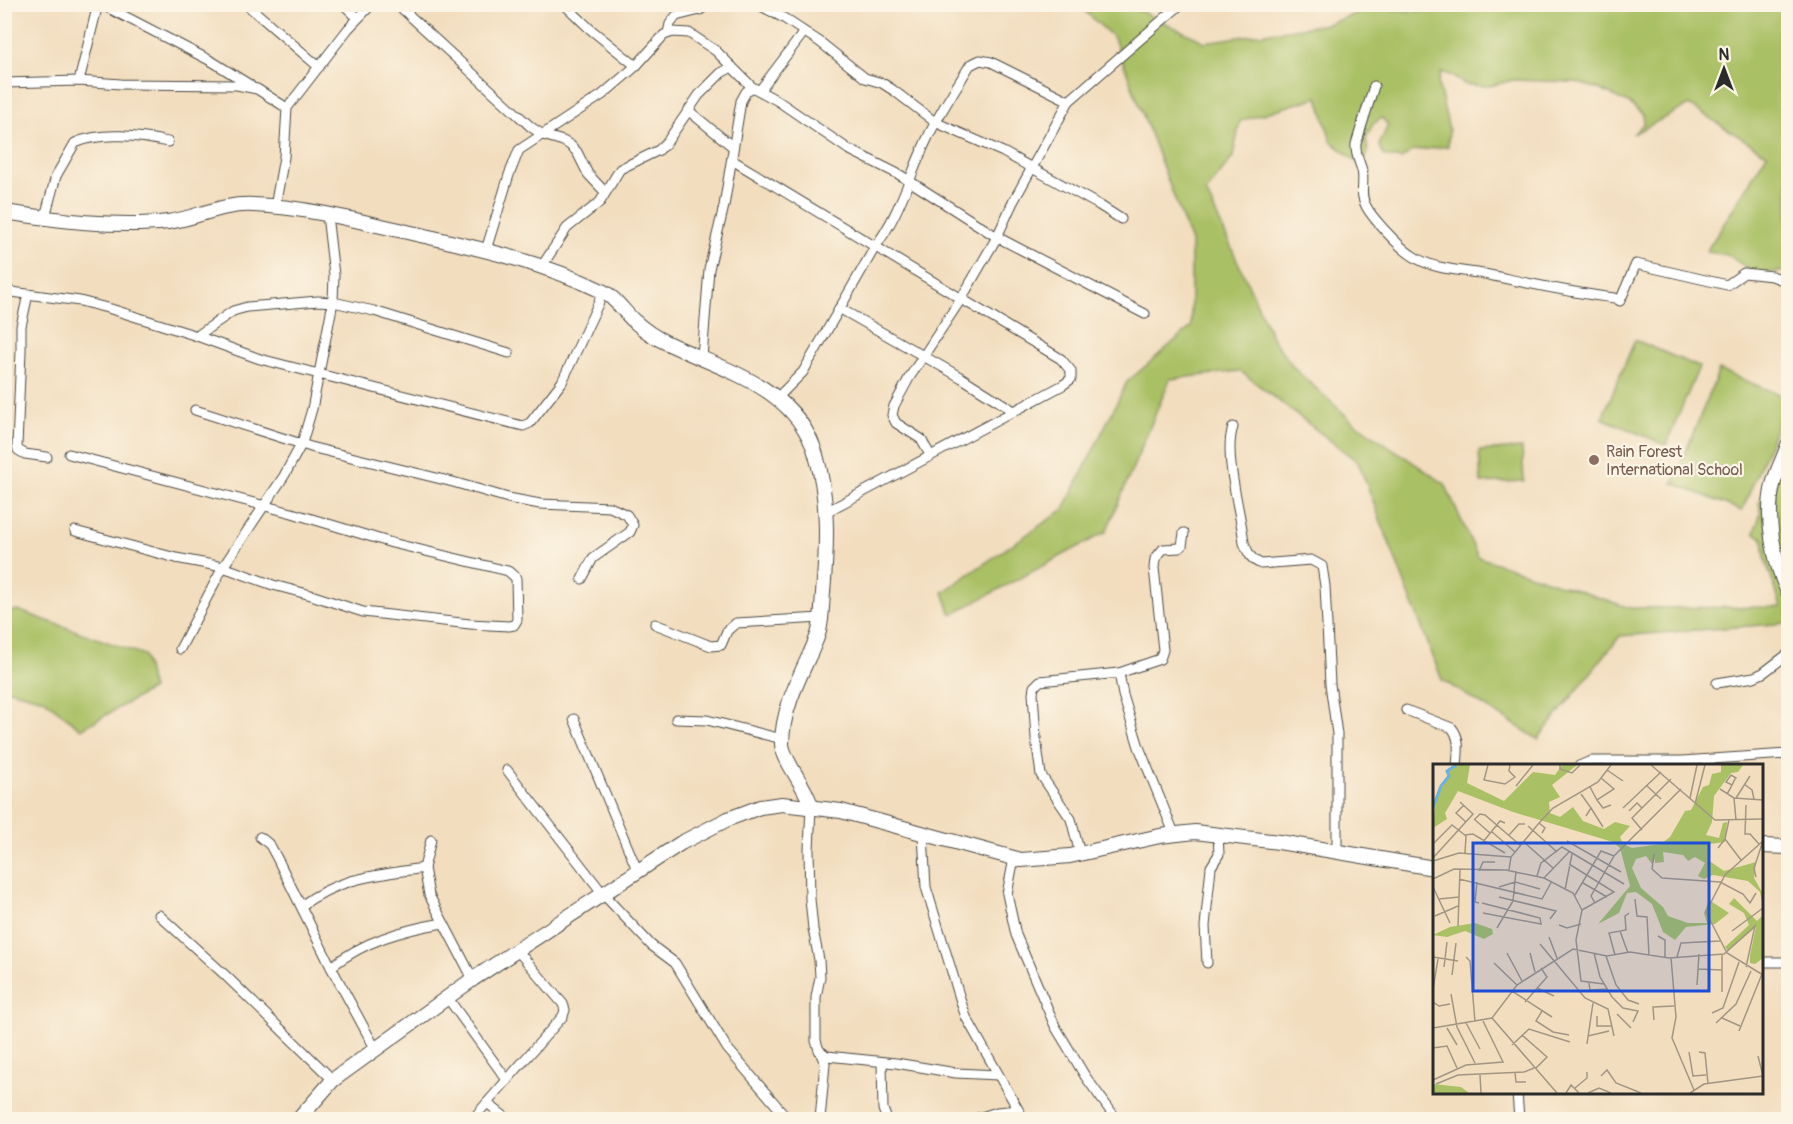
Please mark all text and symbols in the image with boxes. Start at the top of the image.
north arrow [1694,39,1754,99]
text: N [1719,45,1730,65]
place label: Rain Forest International School [1606,442,1743,480]
marker: Rain Forest International School [1587,453,1601,467]
inset map [1433,764,1763,1094]

